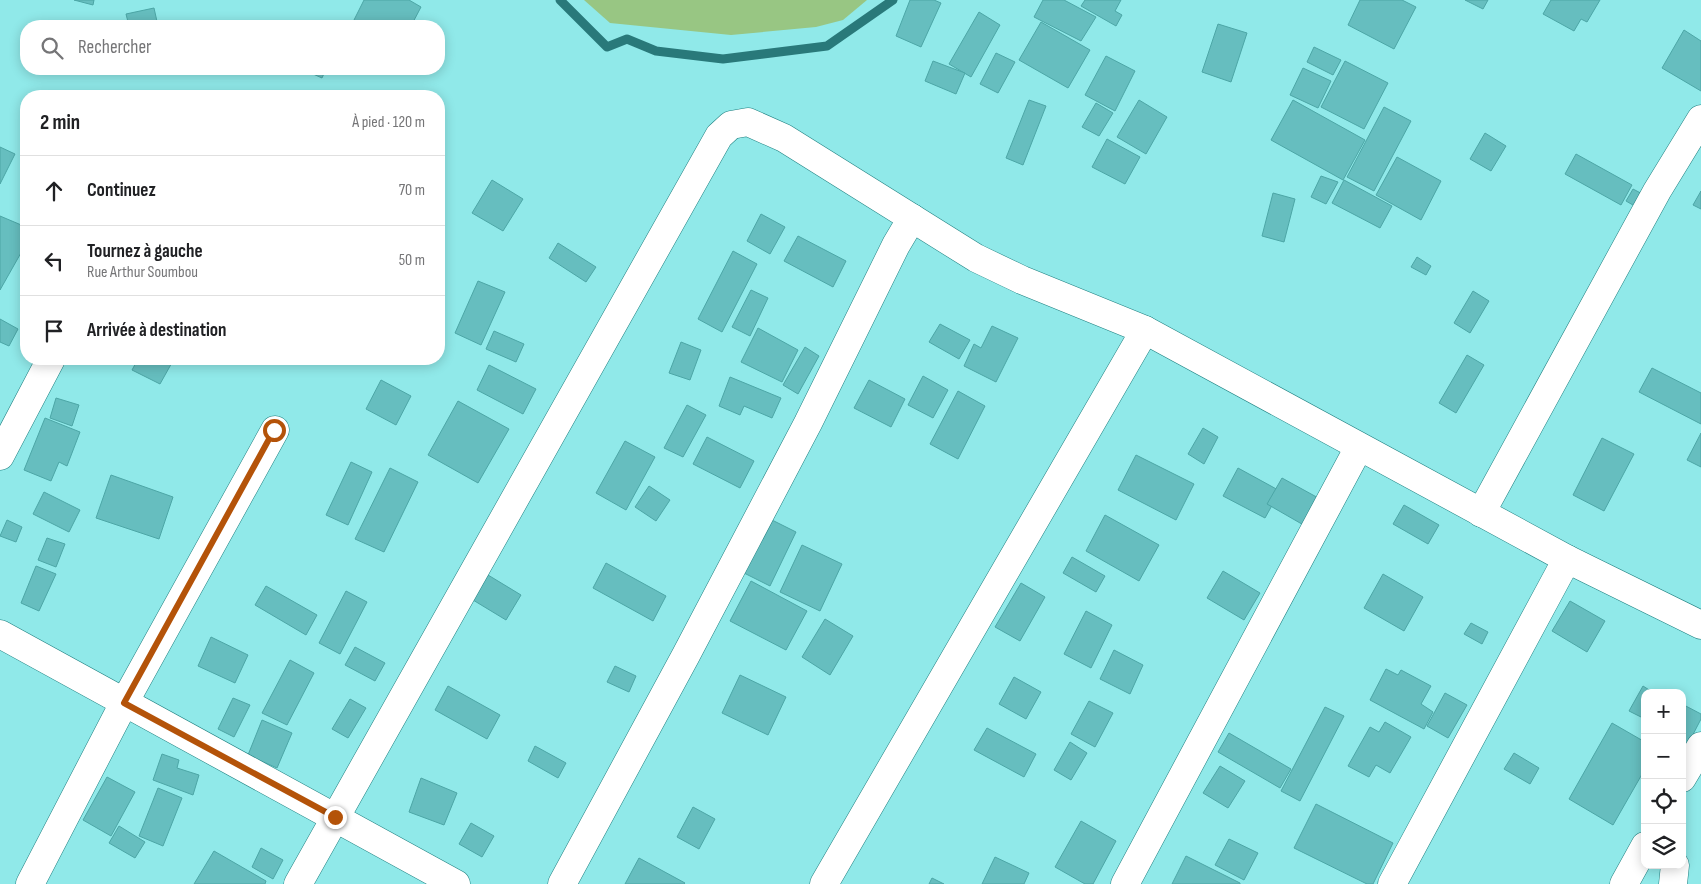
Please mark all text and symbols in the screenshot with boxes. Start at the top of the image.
search box [20,20,445,75]
icon: search [38,34,66,62]
text: Rechercher [78,36,152,59]
text: 2 min [40,110,80,135]
text: À pied · 120 m [352,113,425,132]
icon: ahead [40,177,68,205]
text: Continuez [87,179,156,202]
text: 70 m [399,181,425,200]
text: Tournez à gauche [87,240,203,263]
icon: left [40,247,68,275]
text: 50 m [399,251,425,270]
text: Rue Arthur Soumbou [87,263,198,282]
icon: arrive [40,317,68,345]
text: Arrivée à destination [87,319,227,342]
route start [263,419,286,442]
map controls [1641,689,1686,869]
button: + [1641,689,1686,734]
button: − [1641,734,1686,779]
button: locate [1641,779,1686,824]
route end [324,806,347,829]
button: layers [1641,824,1686,869]

